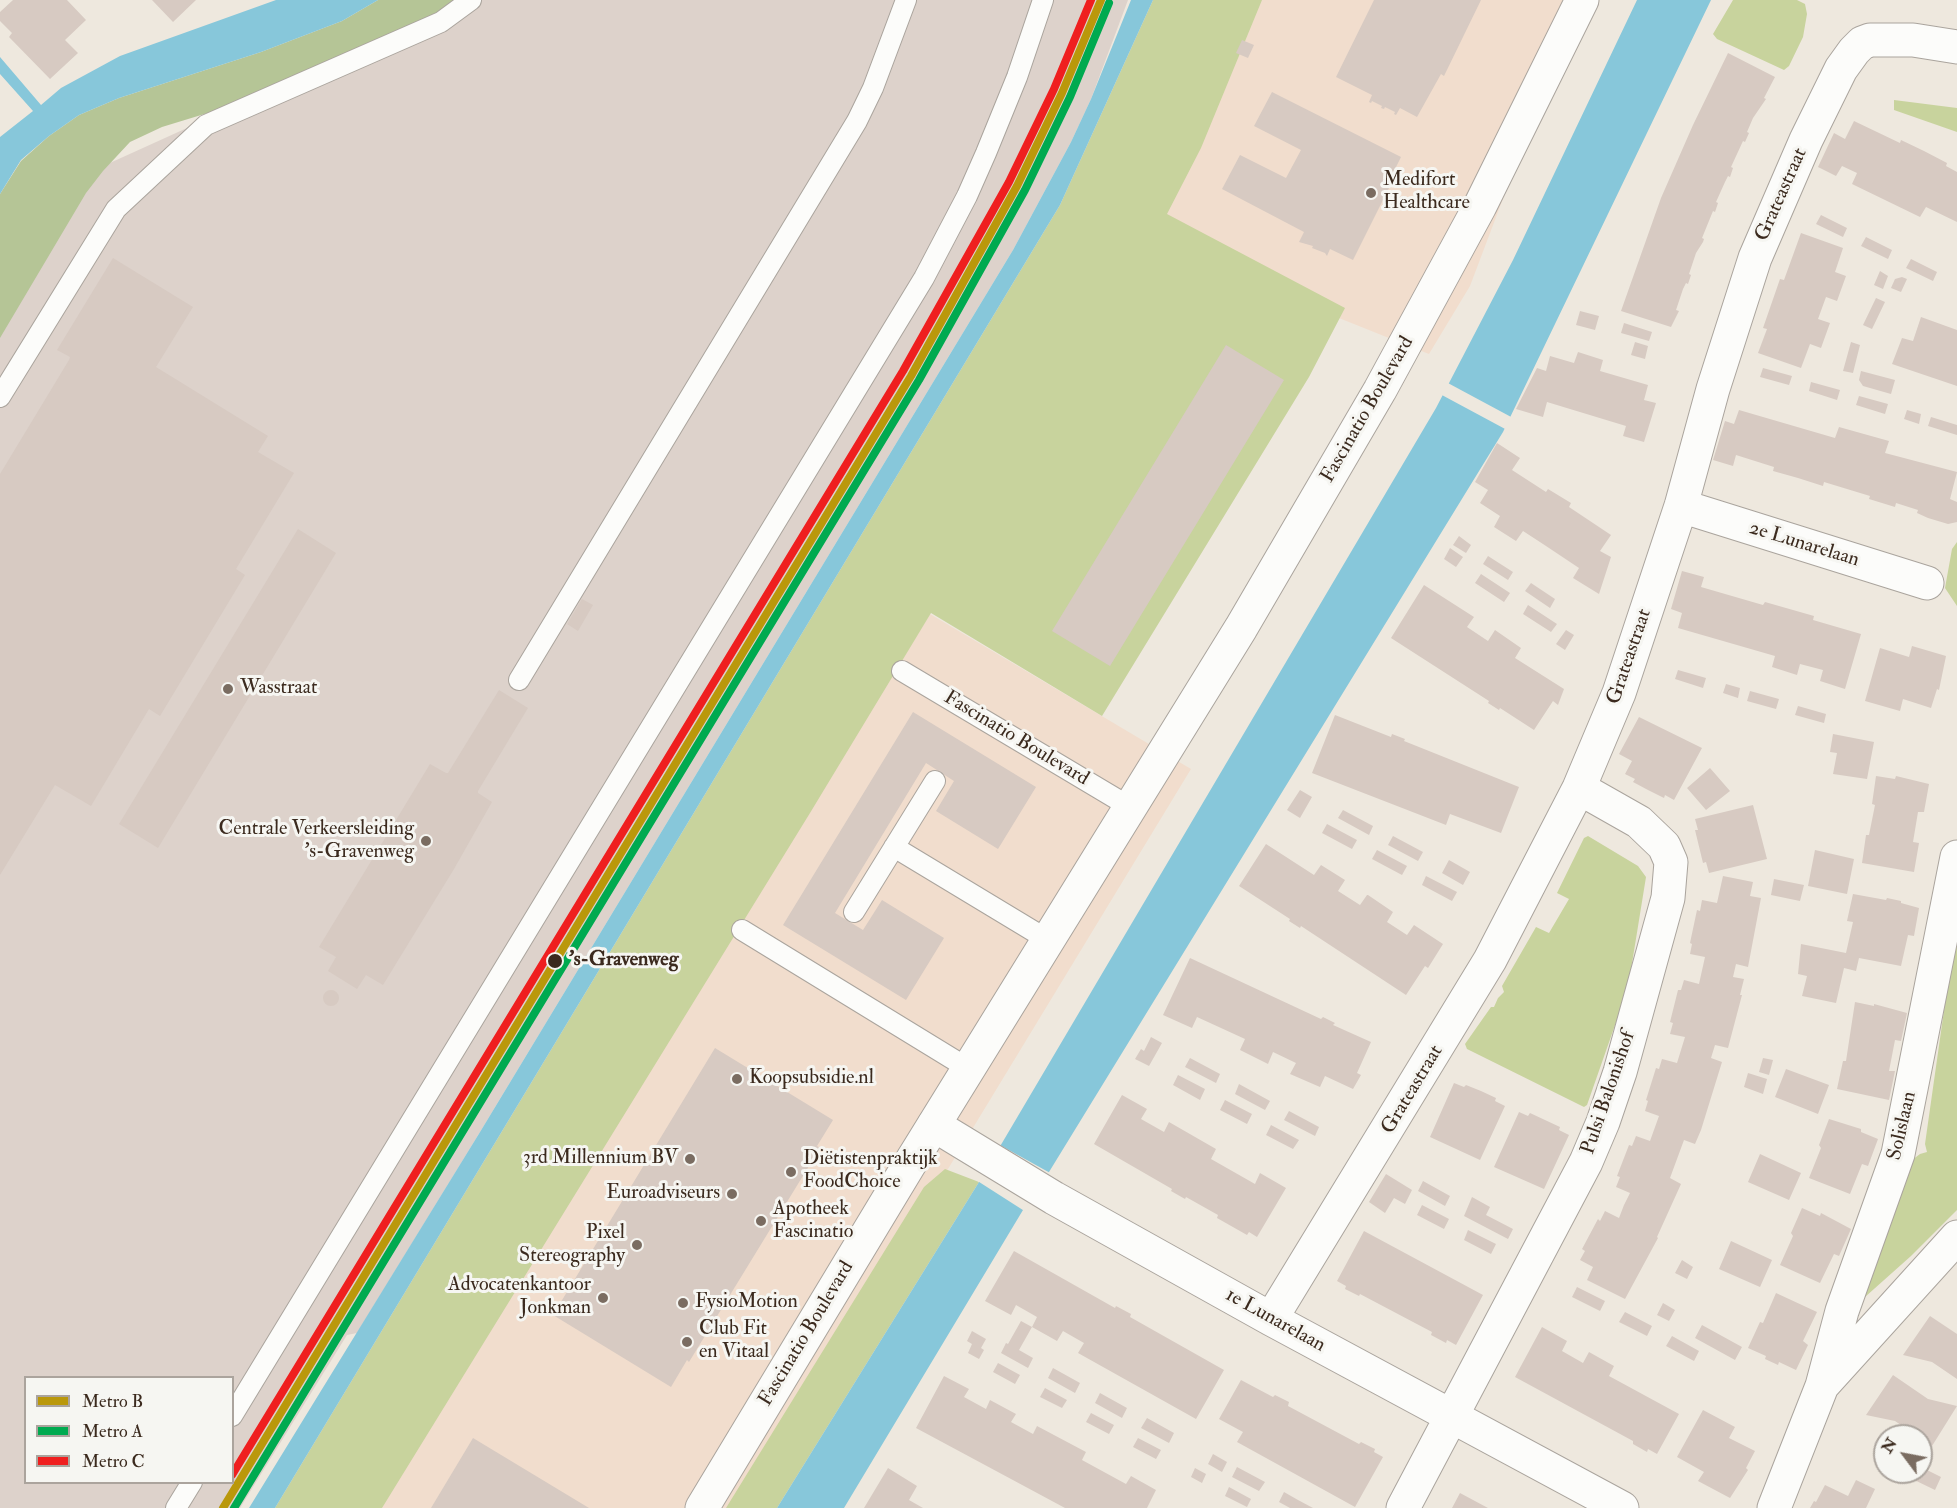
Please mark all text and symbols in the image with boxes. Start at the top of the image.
street label: Grateastraat [1751,145,1813,245]
place label: Medifort Healthcare [1383,169,1470,216]
marker: Medifort Healthcare [1364,186,1378,200]
street label: Fascinatio Boulevard [1316,333,1420,487]
street label: 2e Lunarelaan [1746,517,1862,573]
street label: Grateastraat [1602,606,1658,708]
place label: Wasstraat [240,677,317,701]
marker: Wasstraat [221,682,235,696]
street label: Fascinatio Boulevard [939,686,1093,792]
place label: Centrale Verkeersleiding 's-Gravenweg [219,818,414,865]
marker: Centrale Verkeersleiding 's-Gravenweg [419,834,433,848]
place label: 's-Gravenweg [569,949,679,973]
marker: 's-Gravenweg [546,952,564,970]
street label: Pulsi Balonishof [1577,1028,1641,1158]
street label: Grateastraat [1377,1041,1449,1139]
place label: Koopsubsidie.nl [749,1067,874,1091]
marker: Koopsubsidie.nl [730,1072,744,1086]
street label: Solislaan [1883,1089,1923,1163]
place label: 3rd Millennium BV [523,1147,678,1171]
place label: Diëtistenpraktijk FoodChoice [803,1148,938,1195]
marker: 3rd Millennium BV [683,1152,697,1166]
marker: Diëtistenpraktijk FoodChoice [784,1165,798,1179]
place label: Euroadviseurs [606,1182,720,1206]
marker: Euroadviseurs [725,1187,739,1201]
place label: Apotheek Fascinatio [773,1198,853,1245]
marker: Apotheek Fascinatio [754,1214,768,1228]
place label: Pixel Stereography [519,1222,625,1269]
marker: Pixel Stereography [630,1238,644,1252]
street label: Fascinatio Boulevard [754,1257,860,1411]
place label: Advocatenkantoor Jonkman [448,1274,591,1321]
street label: 1e Lunarelaan [1221,1284,1329,1358]
marker: Advocatenkantoor Jonkman [596,1291,610,1305]
place label: FysioMotion [695,1291,798,1315]
marker: FysioMotion [676,1296,690,1310]
place label: Club Fit en Vitaal [699,1318,769,1365]
marker: Club Fit en Vitaal [680,1335,694,1349]
legend [24,1376,234,1484]
text: Metro B [82,1390,143,1413]
text: Metro A [82,1420,143,1443]
north arrow [1873,1424,1933,1484]
text: N [1877,1434,1902,1457]
text: Metro C [82,1450,145,1473]

